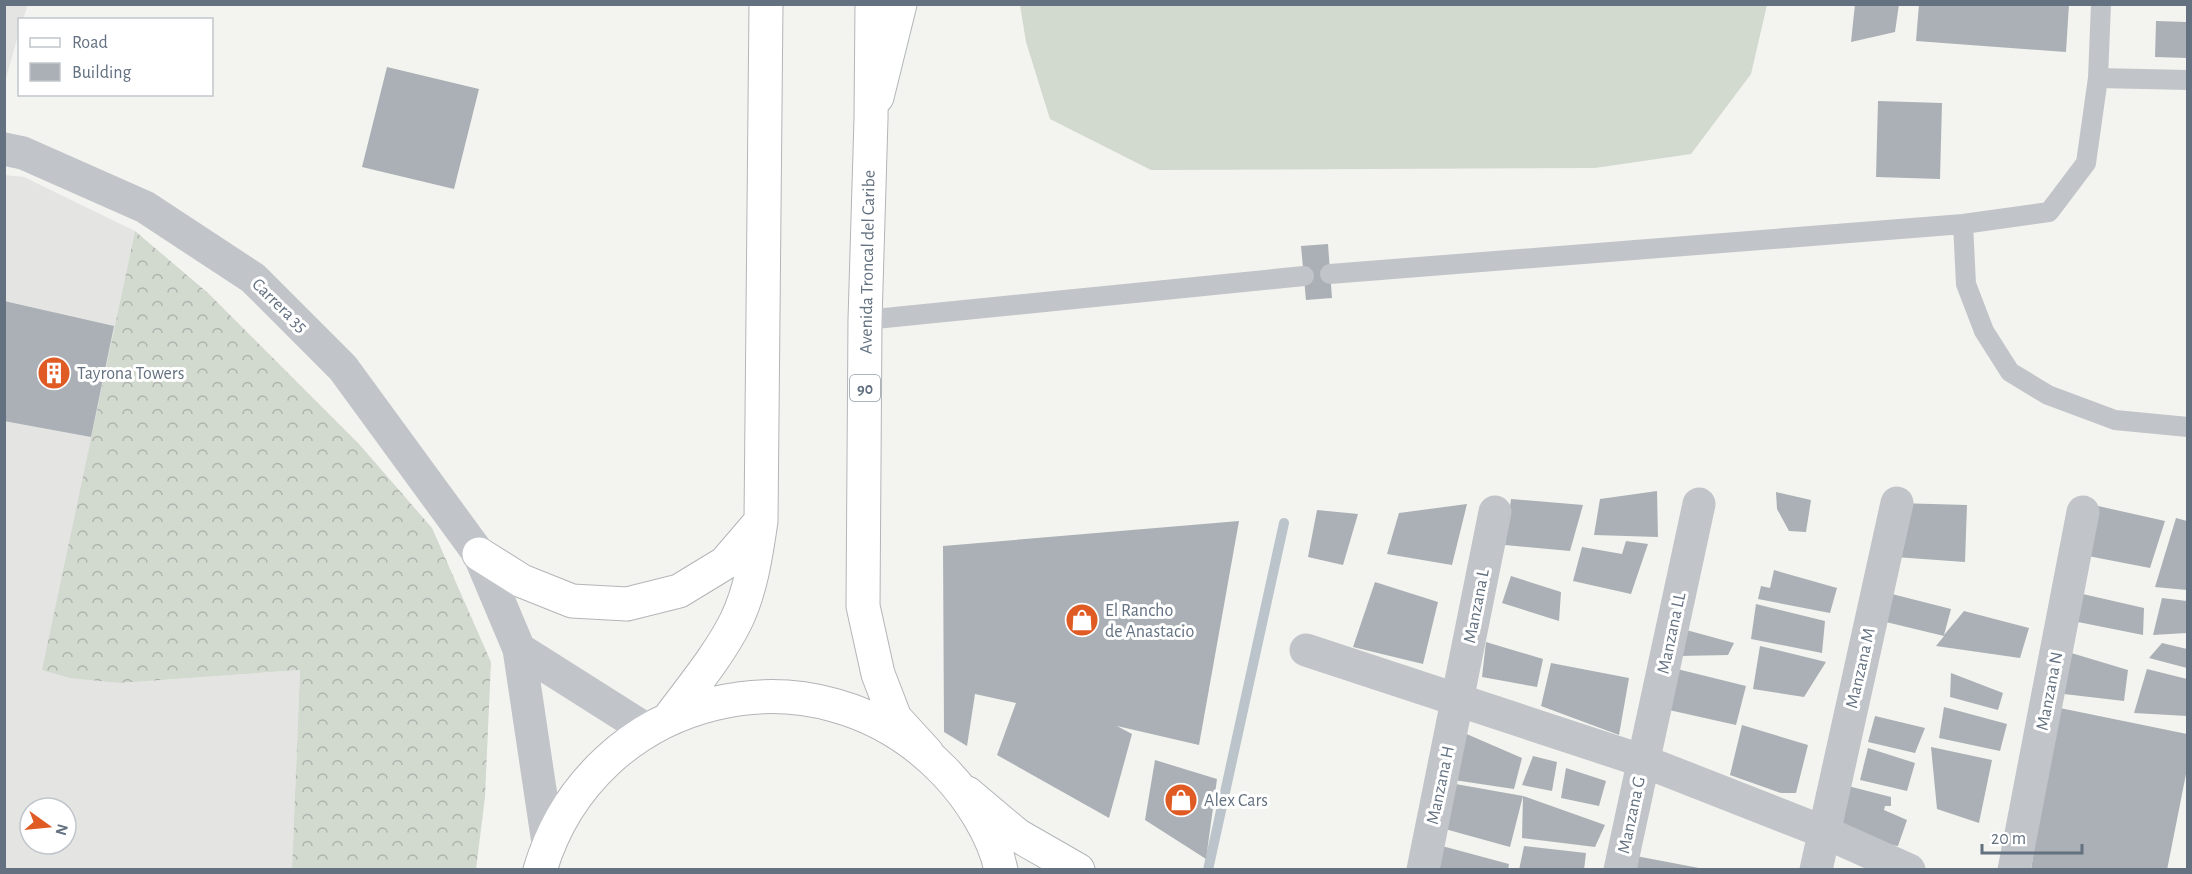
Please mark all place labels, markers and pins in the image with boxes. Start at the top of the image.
building icon: Tayrona Towers [36,355,72,391]
place label: Tayrona Towers [77,365,184,383]
shop icon: El Rancho de Anastacio [1064,602,1100,638]
place label: El Rancho de Anastacio [1105,602,1194,641]
shop icon: Alex Cars [1163,782,1199,818]
place label: Alex Cars [1204,792,1268,810]

